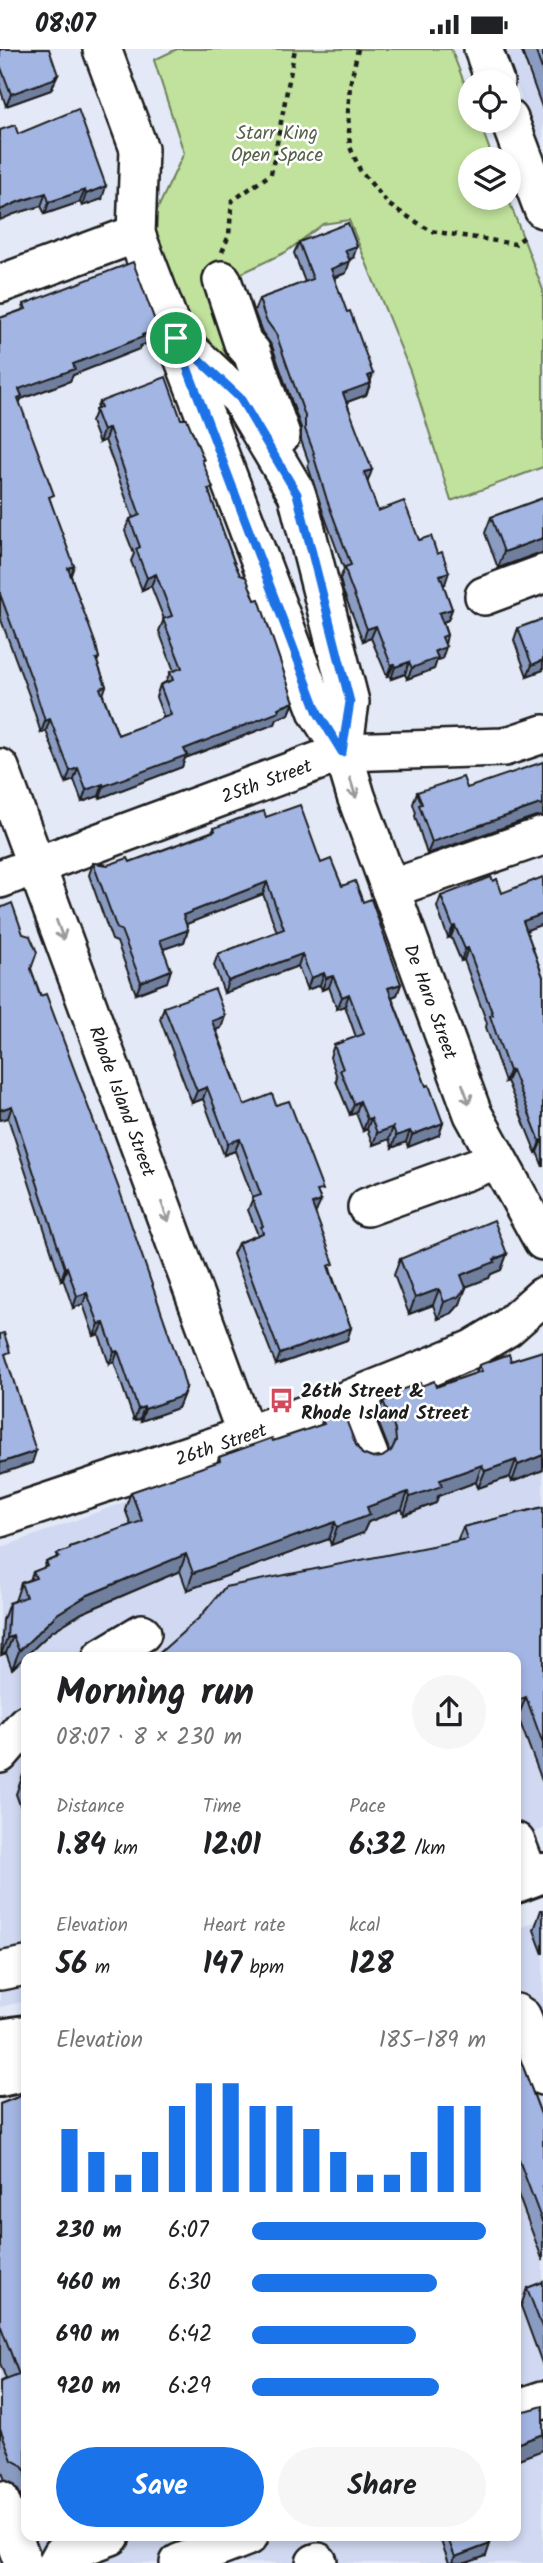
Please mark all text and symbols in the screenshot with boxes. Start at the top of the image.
text: 08:07 [35,4,96,46]
map controls [458,70,521,210]
button: locate [458,70,521,133]
park label: Starr King Open Space [231,119,323,171]
button: layers [458,147,521,210]
pin [146,308,206,368]
icon: arrive [157,319,195,357]
street label: 25th Street [217,752,317,813]
one-way arrow [348,777,361,799]
one-way arrow [55,919,67,941]
street label: De Haro Street [395,940,465,1064]
street label: Rhode Island Street [80,1022,163,1182]
one-way arrow [460,1082,473,1104]
one-way arrow [159,1201,172,1223]
place label: 26th Street & Rhode Island Street [301,1377,470,1429]
bus stop icon: 26th Street & Rhode Island Street [267,1387,295,1415]
street label: 26th Street [172,1416,272,1475]
text: Morning run [56,1664,254,1724]
button: share [412,1675,486,1749]
text: 08:07 · 8 × 230 m [56,1720,242,1756]
text: Distance [56,1792,124,1822]
text: Time [203,1792,241,1822]
text: Pace [349,1792,386,1822]
text: 1.84 [56,1822,106,1870]
text: 12:01 [203,1822,261,1870]
text: 6:32 [349,1822,407,1870]
text: km [106,1834,138,1864]
text: /km [407,1834,445,1864]
text: Elevation [56,1911,128,1941]
text: Heart rate [203,1911,285,1941]
text: kcal [349,1911,380,1941]
text: 56 [56,1941,87,1989]
text: 147 [203,1941,242,1989]
text: 128 [349,1941,394,1989]
text: m [87,1953,110,1983]
text: bpm [242,1953,284,1983]
text: Elevation [56,2023,143,2059]
text: 185–189 m [379,2023,486,2059]
text: 230 m [56,2213,121,2249]
text: 6:07 [168,2213,209,2249]
text: 460 m [56,2265,121,2301]
text: 6:30 [168,2265,211,2301]
text: 690 m [56,2317,120,2353]
text: 6:42 [168,2317,212,2353]
text: 920 m [56,2369,121,2405]
text: 6:29 [168,2369,211,2405]
button: Save [56,2447,264,2527]
button: Share [278,2447,486,2527]

